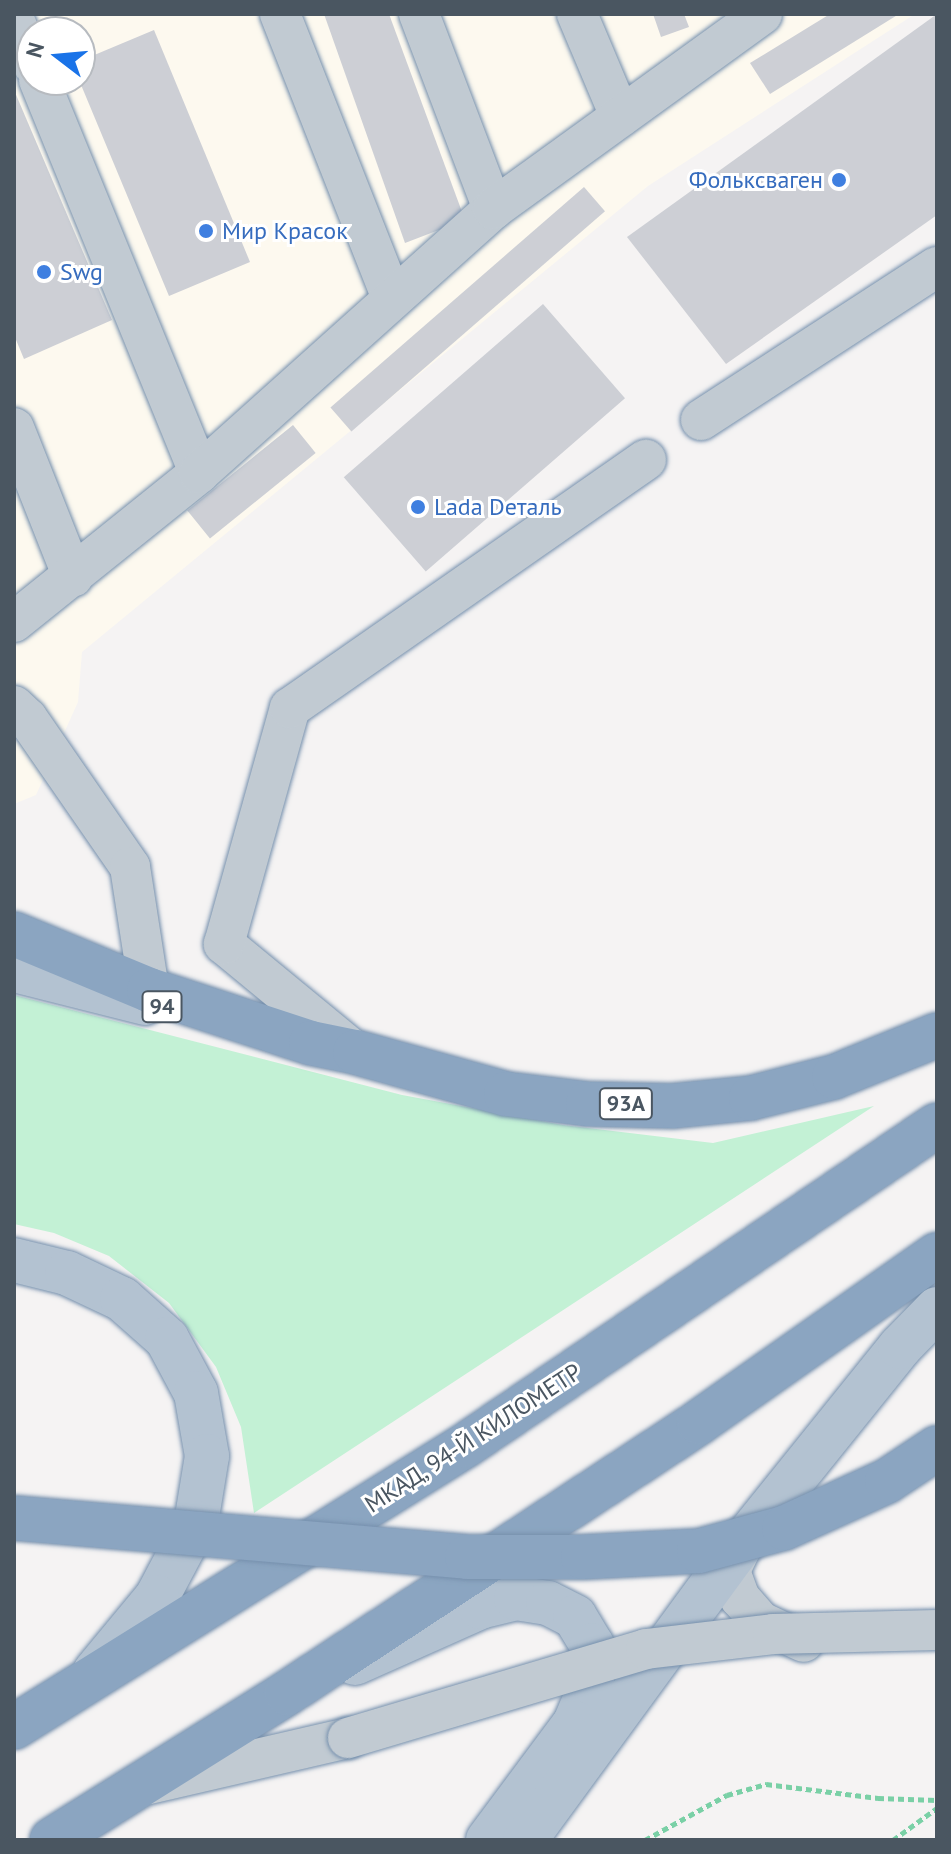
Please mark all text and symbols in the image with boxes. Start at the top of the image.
north arrow [16,16,96,96]
text: N [19,39,50,61]
place label: Фольксваген [689,166,823,194]
marker: Фольксваген [830,171,848,189]
place label: Мир Красок [222,217,348,245]
marker: Мир Красок [197,222,215,240]
place label: Swg [60,258,103,286]
marker: Swg [35,263,53,281]
place label: Lada Dеталь [434,493,562,521]
marker: Lada Dеталь [409,498,427,516]
road number: 94 [140,989,184,1025]
road number: 93A [598,1086,654,1122]
street label: МКАД, 94-Й КИЛОМЕТР [359,1357,587,1519]

